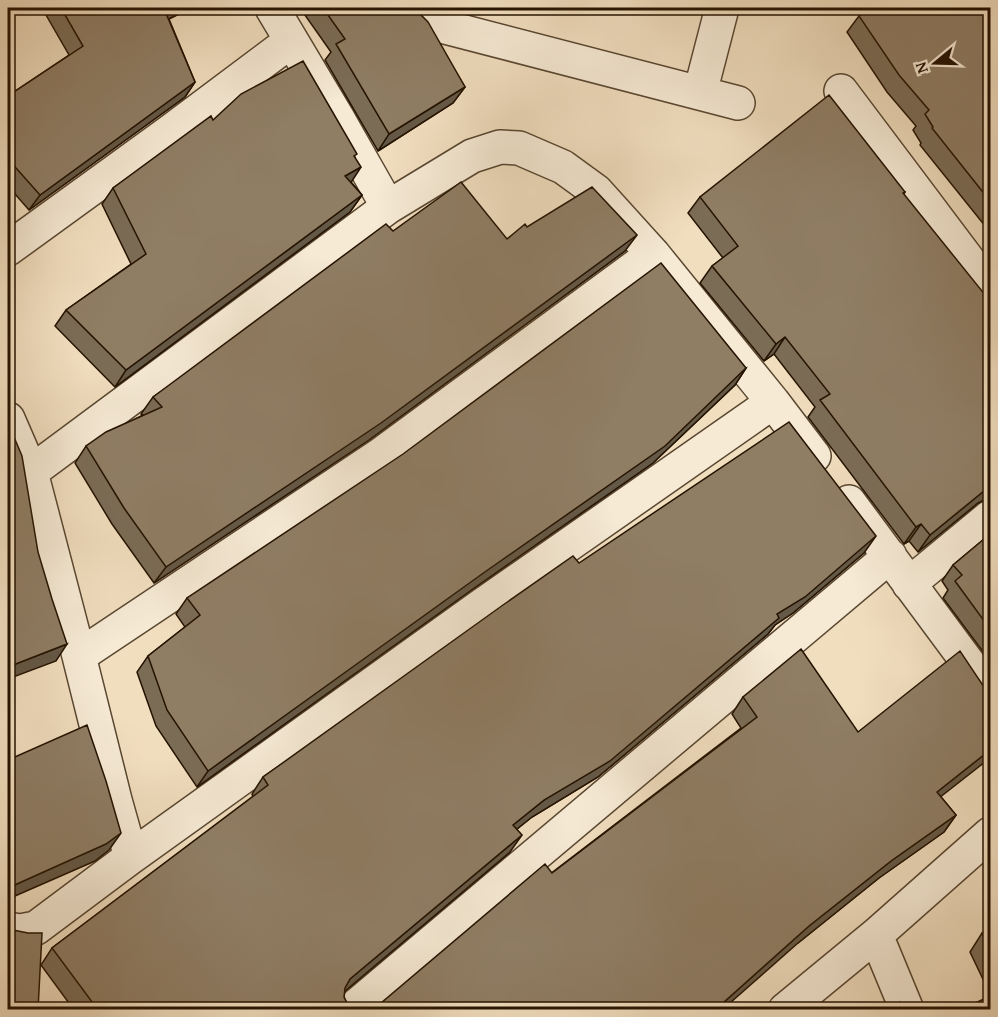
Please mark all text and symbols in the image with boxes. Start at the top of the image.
north arrow [905,33,965,93]
text: N [908,59,934,77]

